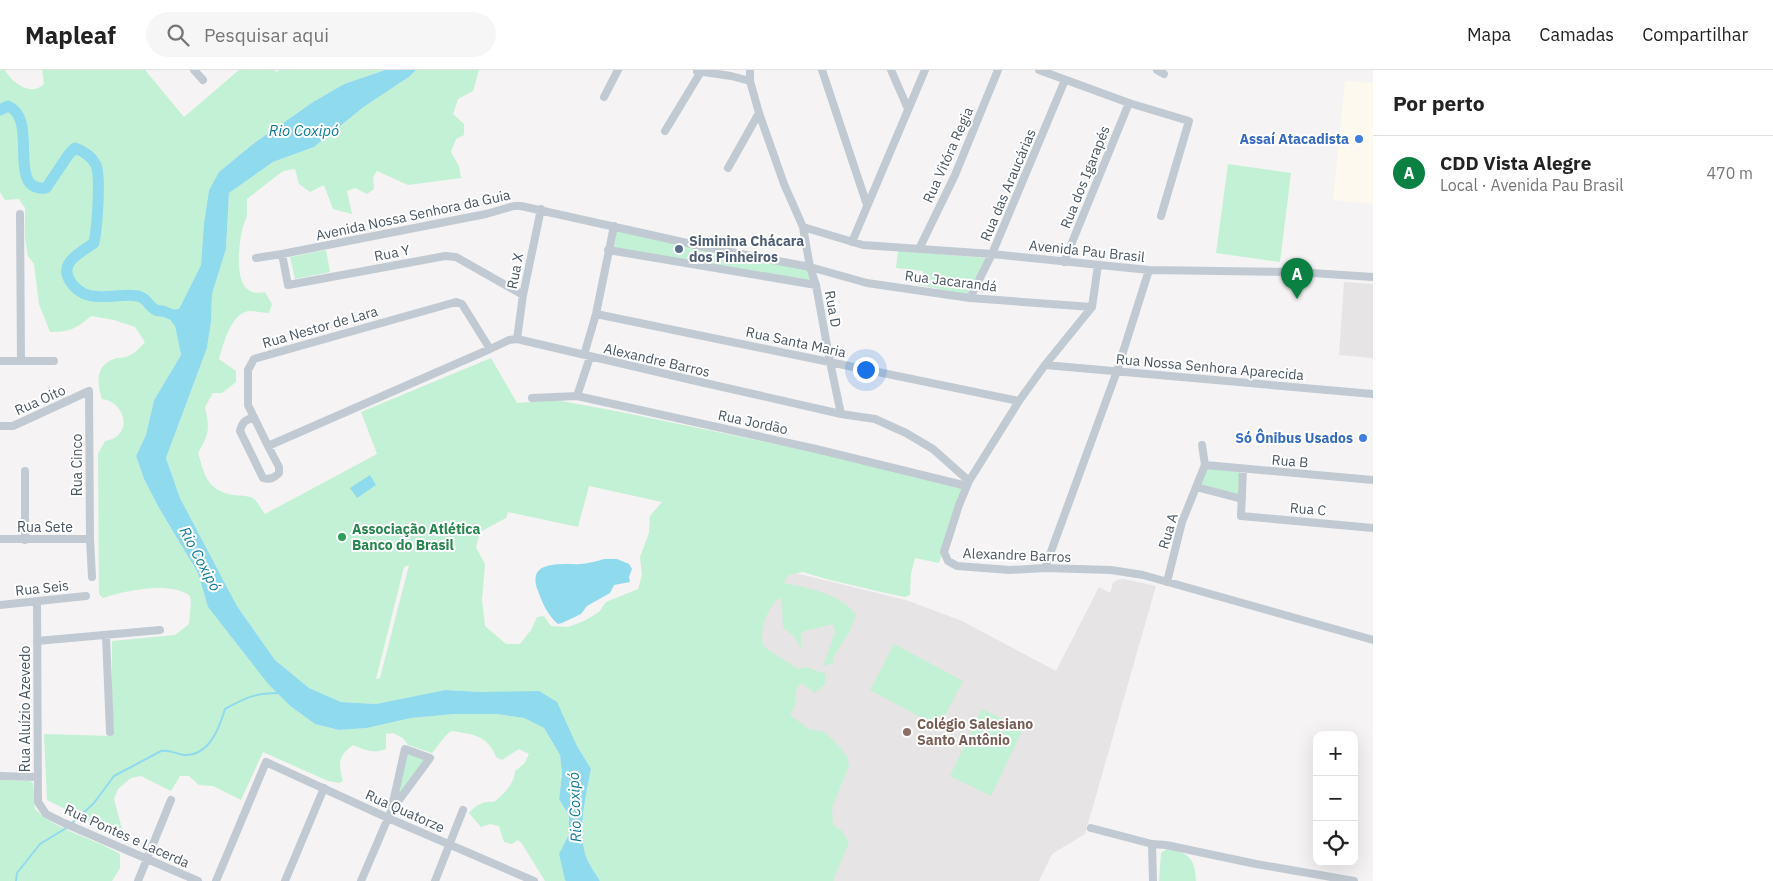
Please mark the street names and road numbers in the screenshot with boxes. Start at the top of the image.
street label: Rua Vitóra Regia [919,104,977,206]
street label: Rua dos Igarapés [1056,123,1114,231]
street label: Rua das Araucárias [976,126,1040,244]
street label: Avenida Nossa Senhora da Guia [314,185,512,244]
street label: Avenida Pau Brasil [1028,236,1146,266]
street label: Rua Y [373,241,412,265]
street label: Rua X [503,251,527,291]
street label: Rua Jacarandá [904,266,999,296]
street label: Rua D [821,289,845,329]
street label: Rua Nestor de Lara [260,302,380,352]
street label: Rua Santa Maria [744,323,848,362]
street label: Alexandre Barros [602,339,712,381]
street label: Rua Nossa Senhora Aparecida [1115,350,1305,384]
street label: Rua Oito [12,381,68,419]
street label: Rua Jordão [716,406,790,438]
street label: Rua Cinco [68,434,86,496]
street label: Rua B [1271,450,1309,472]
street label: Rua C [1289,498,1327,520]
street label: Rua A [1154,511,1182,551]
street label: Rua Sete [17,518,73,536]
street label: Alexandre Barros [962,544,1072,566]
street label: Rua Seis [14,576,70,600]
street label: Rua Aluízio Azevedo [16,646,34,772]
street label: Rua Quatorze [363,786,448,837]
street label: Rua Pontes e Lacerda [62,800,193,872]

